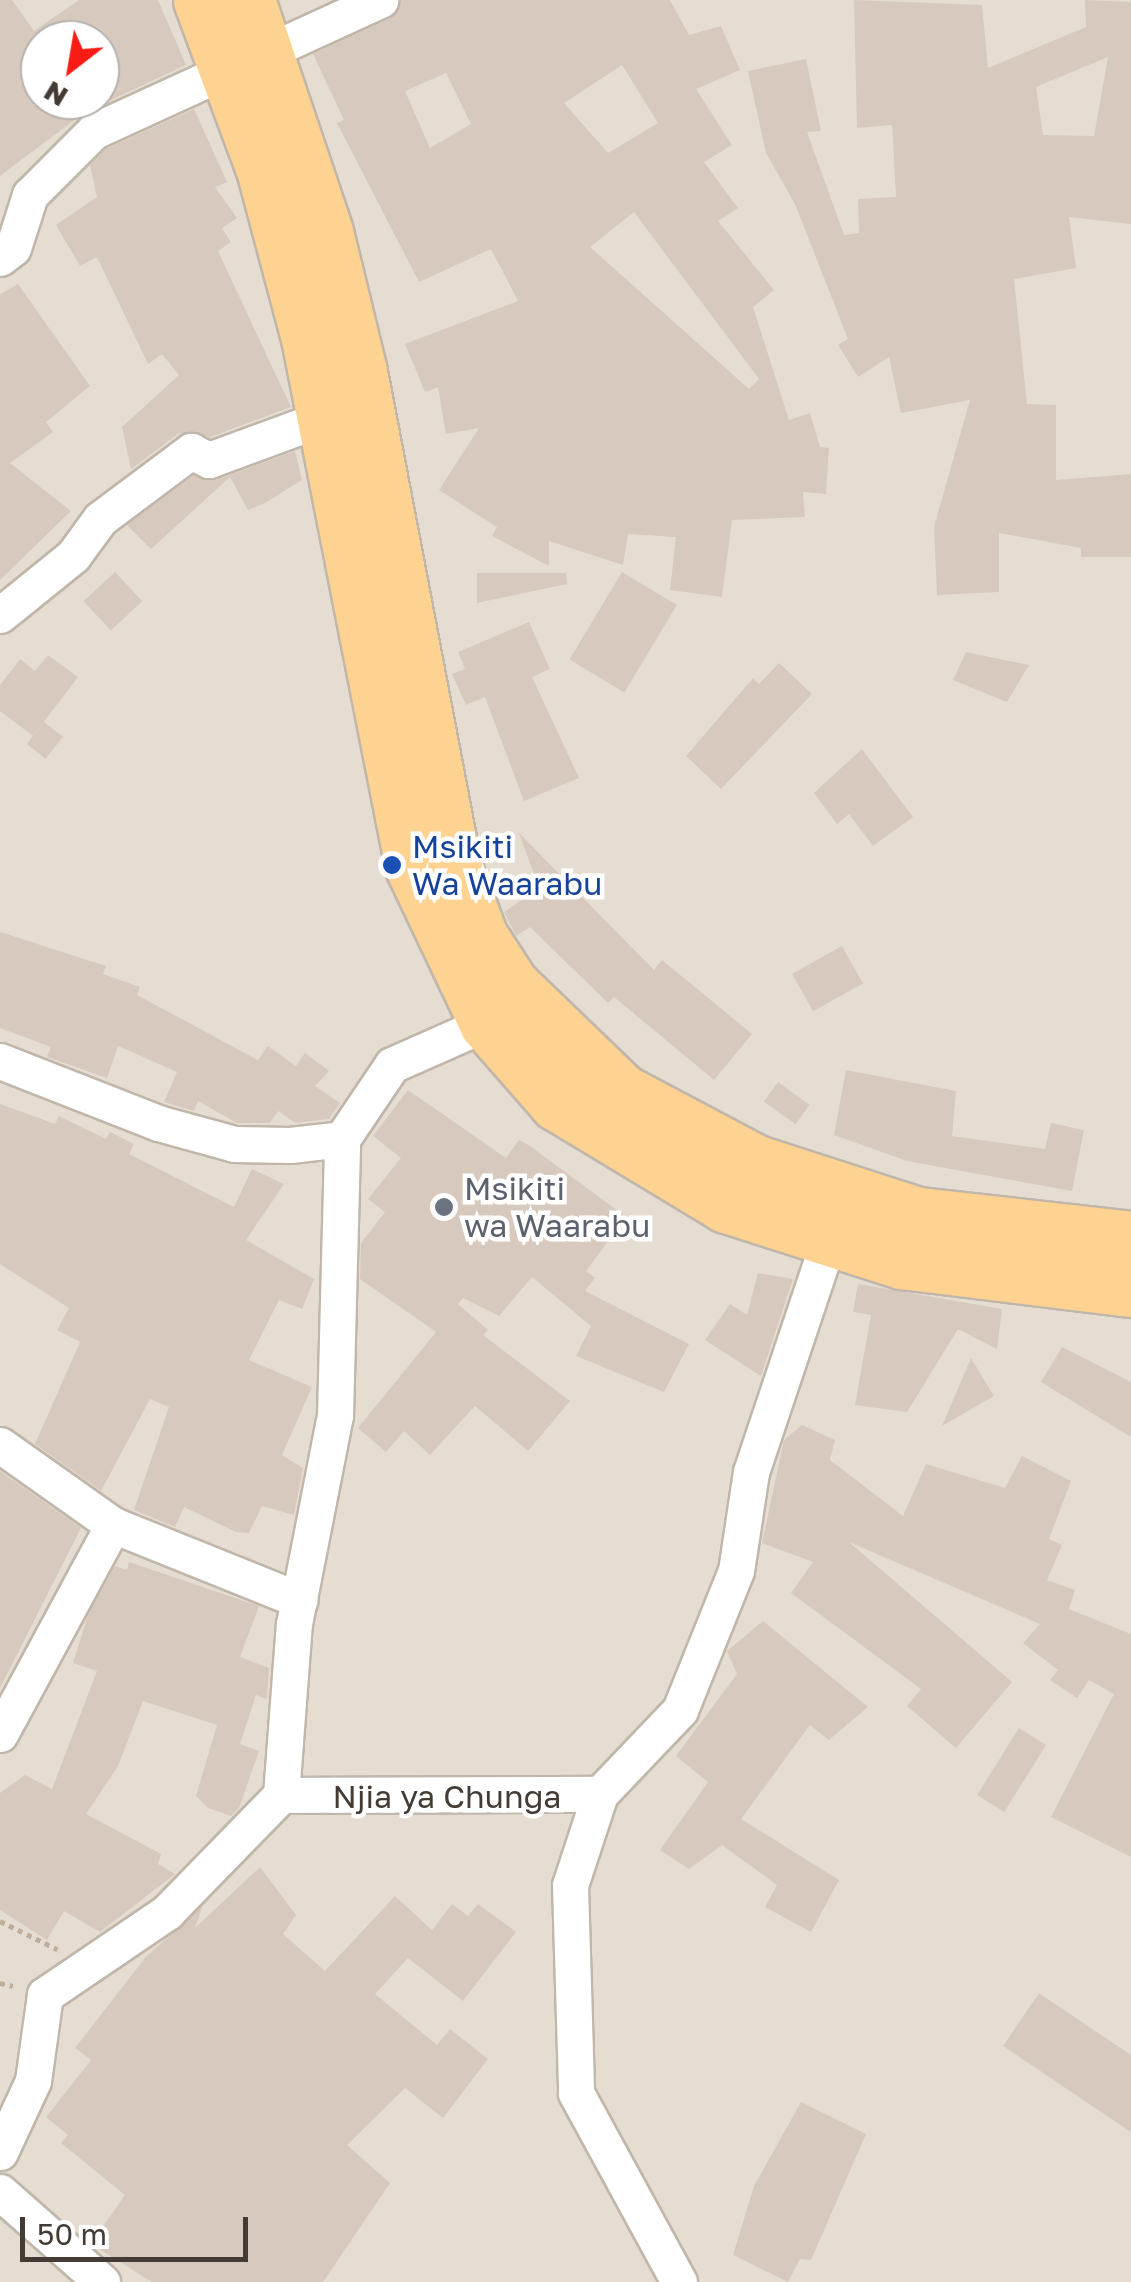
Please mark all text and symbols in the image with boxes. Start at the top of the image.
north arrow [20,20,120,120]
text: N [38,75,73,114]
place label: Msikiti Wa Waarabu [412,828,602,903]
marker: Msikiti Wa Waarabu [381,854,403,876]
place label: Msikiti wa Waarabu [464,1170,650,1245]
marker: Msikiti wa Waarabu [433,1196,455,1218]
street label: Njia ya Chunga [333,1777,561,1815]
scale bar [25,2197,252,2259]
text: 50 m [37,2216,107,2252]

